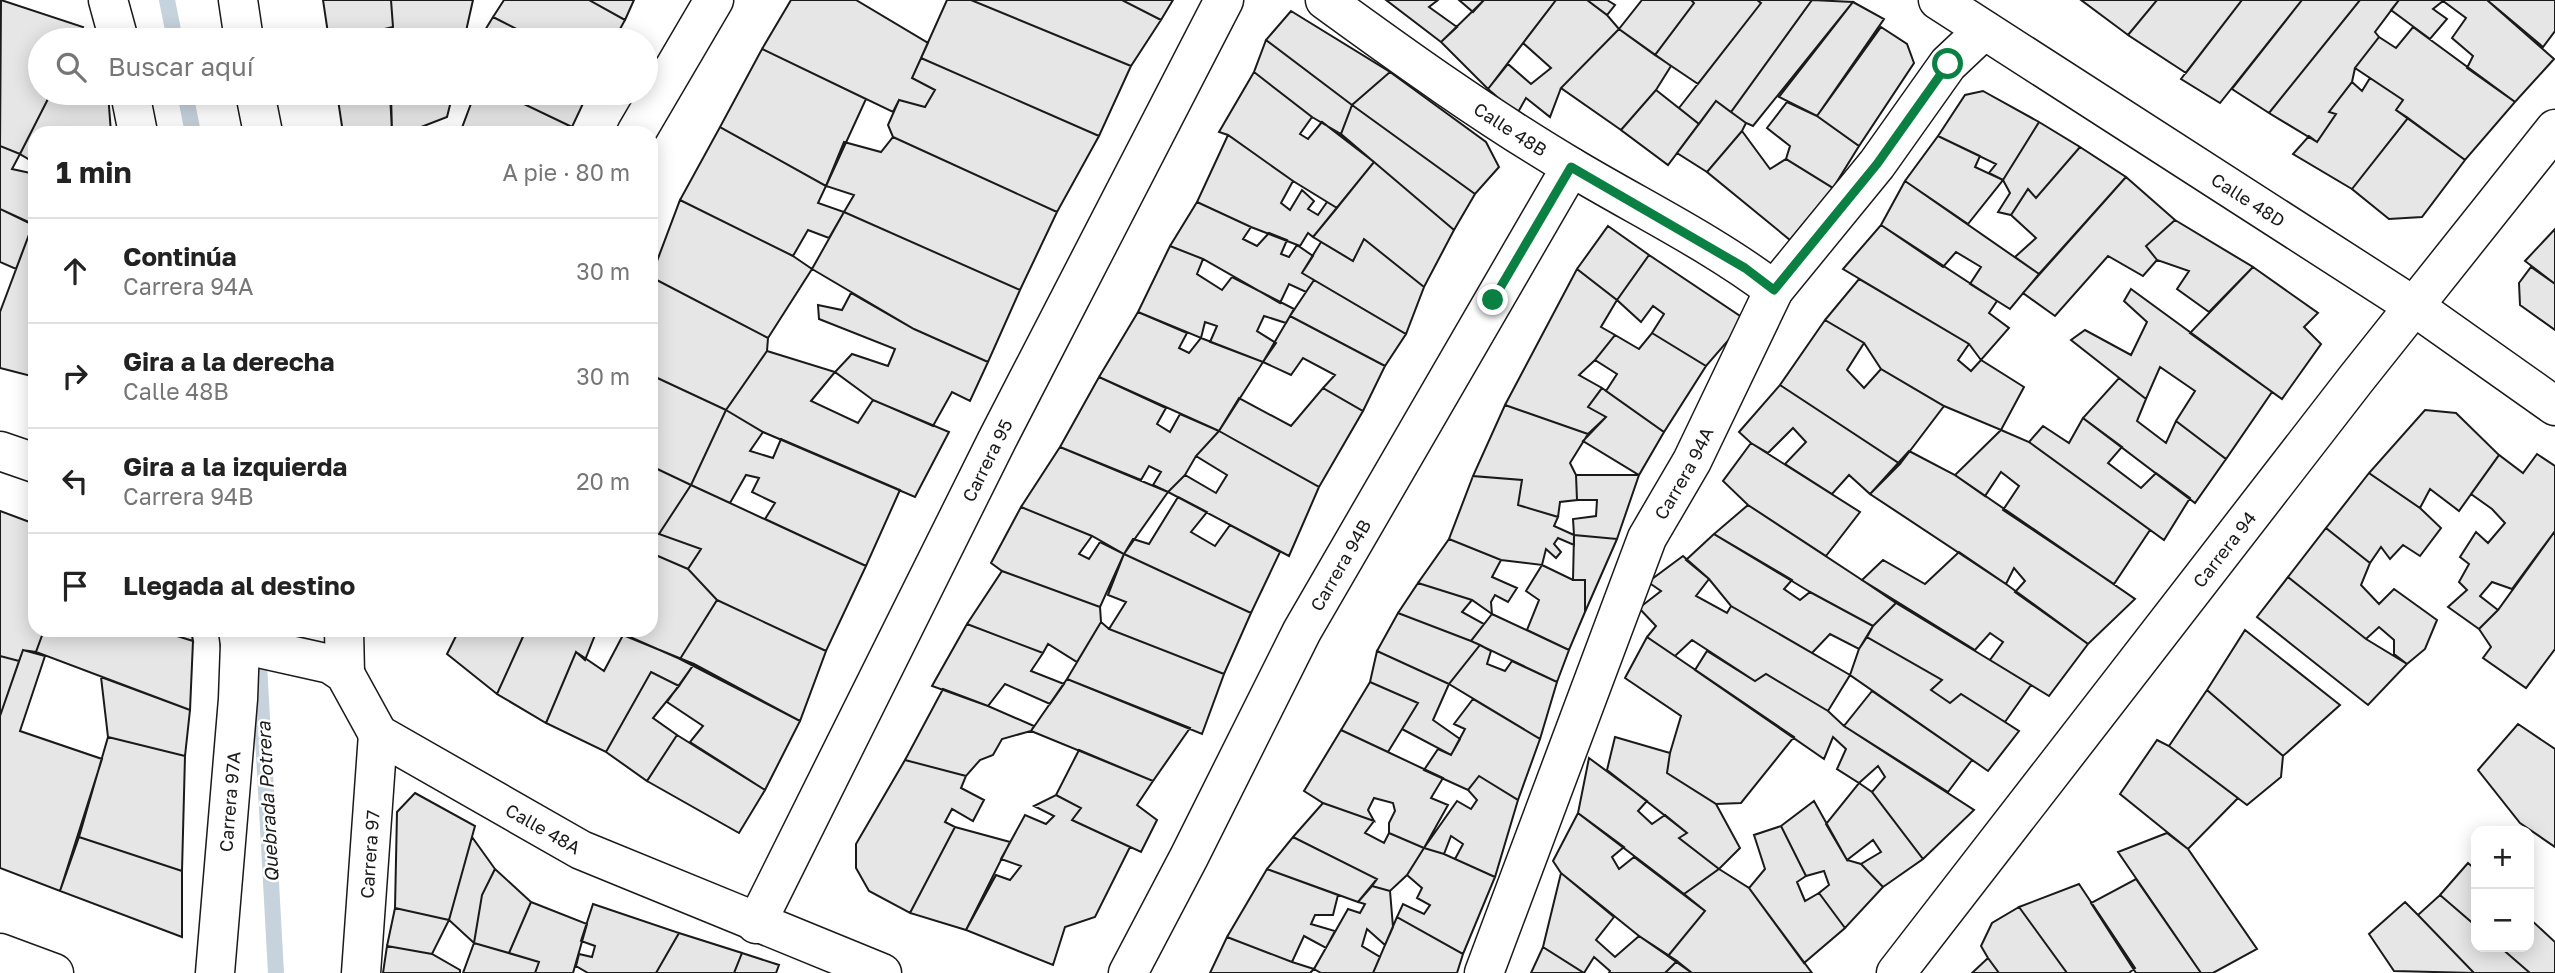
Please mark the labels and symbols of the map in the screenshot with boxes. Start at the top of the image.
route start [1932,48,1963,79]
street label: Calle 48B [1470,97,1551,161]
street label: Calle 48D [2207,168,2289,231]
route end [1477,284,1508,315]
street label: Carrera 95 [957,415,1017,505]
street label: Carrera 94A [1649,423,1718,523]
street label: Carrera 94 [2188,507,2260,592]
street label: Carrera 94B [1305,515,1375,615]
water label: Quebrada Potrera [251,720,283,883]
street label: Carrera 97A [214,750,245,853]
street label: Calle 48A [502,798,585,858]
street label: Carrera 97 [355,809,384,899]

